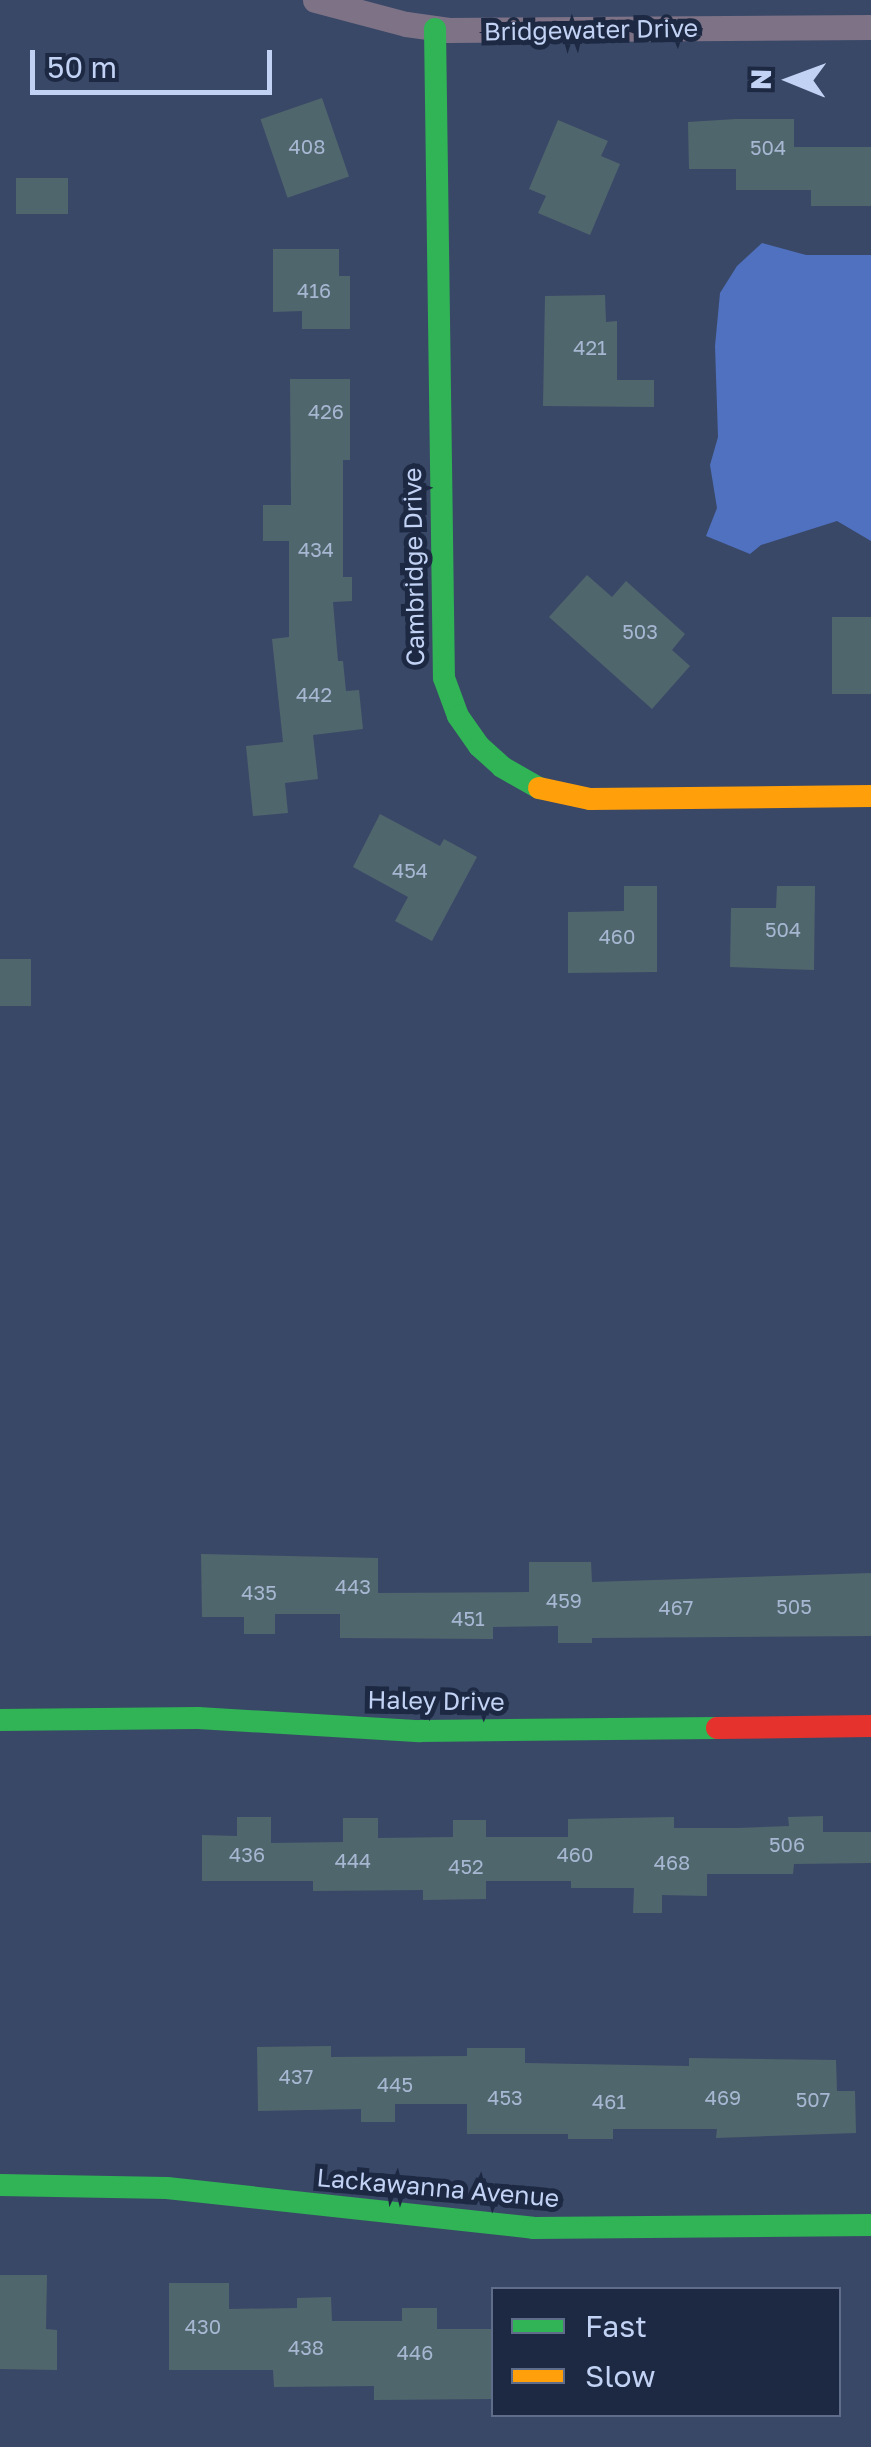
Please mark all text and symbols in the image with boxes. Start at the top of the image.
street label: Bridgewater Drive [484,13,698,47]
scale bar [35,30,278,92]
north arrow [741,30,841,130]
text: 50 m [47,49,117,85]
text: N [744,69,777,90]
house number: 408 [289,134,325,158]
house number: 504 [750,135,786,159]
house number: 416 [297,278,331,302]
house number: 421 [573,335,607,359]
house number: 426 [308,399,344,423]
street label: Cambridge Drive [397,467,431,667]
house number: 434 [298,537,334,561]
house number: 503 [622,619,658,643]
house number: 442 [296,682,332,706]
house number: 454 [392,858,428,882]
house number: 504 [765,917,801,941]
house number: 460 [599,924,635,948]
house number: 443 [335,1574,371,1598]
house number: 435 [241,1580,277,1604]
house number: 459 [546,1588,582,1612]
house number: 505 [776,1594,812,1618]
house number: 467 [659,1595,693,1619]
house number: 451 [451,1606,485,1630]
street label: Haley Drive [367,1685,505,1717]
house number: 506 [769,1832,805,1856]
house number: 436 [229,1842,265,1866]
house number: 460 [557,1842,593,1866]
house number: 444 [335,1848,371,1872]
house number: 468 [654,1850,690,1874]
house number: 452 [448,1854,484,1878]
house number: 437 [279,2064,313,2088]
house number: 445 [377,2072,413,2096]
house number: 453 [487,2085,523,2109]
house number: 469 [705,2085,741,2109]
house number: 507 [796,2087,830,2111]
house number: 461 [592,2089,626,2113]
street label: Lackawanna Avenue [316,2162,560,2214]
legend [491,2287,841,2417]
text: Fast [585,2308,647,2344]
house number: 430 [185,2314,221,2338]
house number: 438 [288,2335,324,2359]
house number: 446 [397,2340,433,2364]
text: Slow [585,2358,656,2394]

